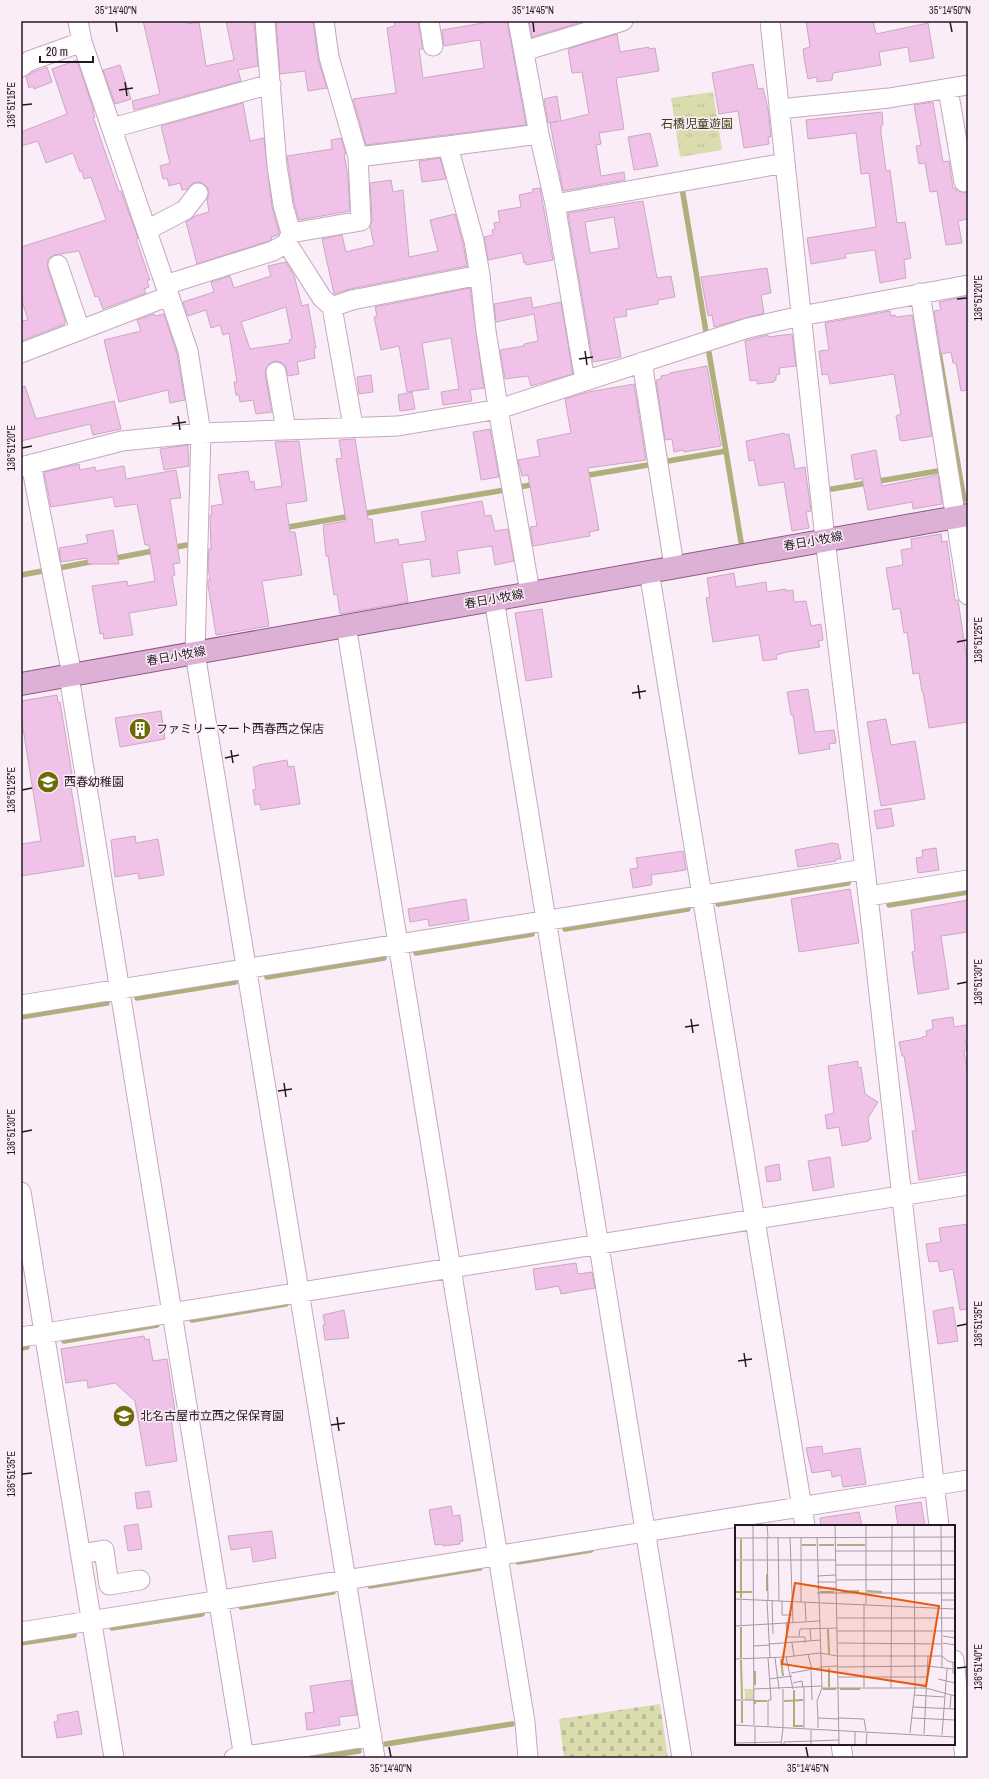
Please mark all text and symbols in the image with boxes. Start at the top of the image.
text: 35°14'40"N [95,4,137,17]
text: 35°14'45"N [512,4,554,17]
text: 35°14'50"N [929,4,971,17]
scale bar [40,38,93,64]
text: 20 m [46,44,68,60]
text: 136°51'15"E [5,82,18,128]
park label: 石橋児童遊園 [661,116,733,132]
text: 136°51'20"E [972,275,985,321]
text: 136°51'20"E [5,425,18,471]
street label: 春日小牧線 [782,528,844,554]
street label: 春日小牧線 [463,586,525,612]
text: 136°51'25"E [972,617,985,663]
street label: 春日小牧線 [145,643,207,669]
building icon: ファミリーマート西春西之保店 [127,716,153,742]
place label: ファミリーマート西春西之保店 [156,721,324,737]
text: 136°51'25"E [5,767,18,813]
school or university icon: 西春幼稚園 [35,769,61,795]
place label: 西春幼稚園 [64,774,124,790]
text: 136°51'30"E [972,959,985,1005]
text: 136°51'30"E [5,1109,18,1155]
text: 136°51'35"E [972,1301,985,1347]
school or university icon: 北名古屋市立西之保保育園 [111,1403,137,1429]
place label: 北名古屋市立西之保保育園 [140,1408,284,1424]
text: 136°51'35"E [5,1451,18,1497]
inset map [735,1525,955,1745]
text: 136°51'40"E [972,1644,985,1690]
text: 35°14'40"N [370,1762,412,1775]
text: 35°14'45"N [787,1762,829,1775]

